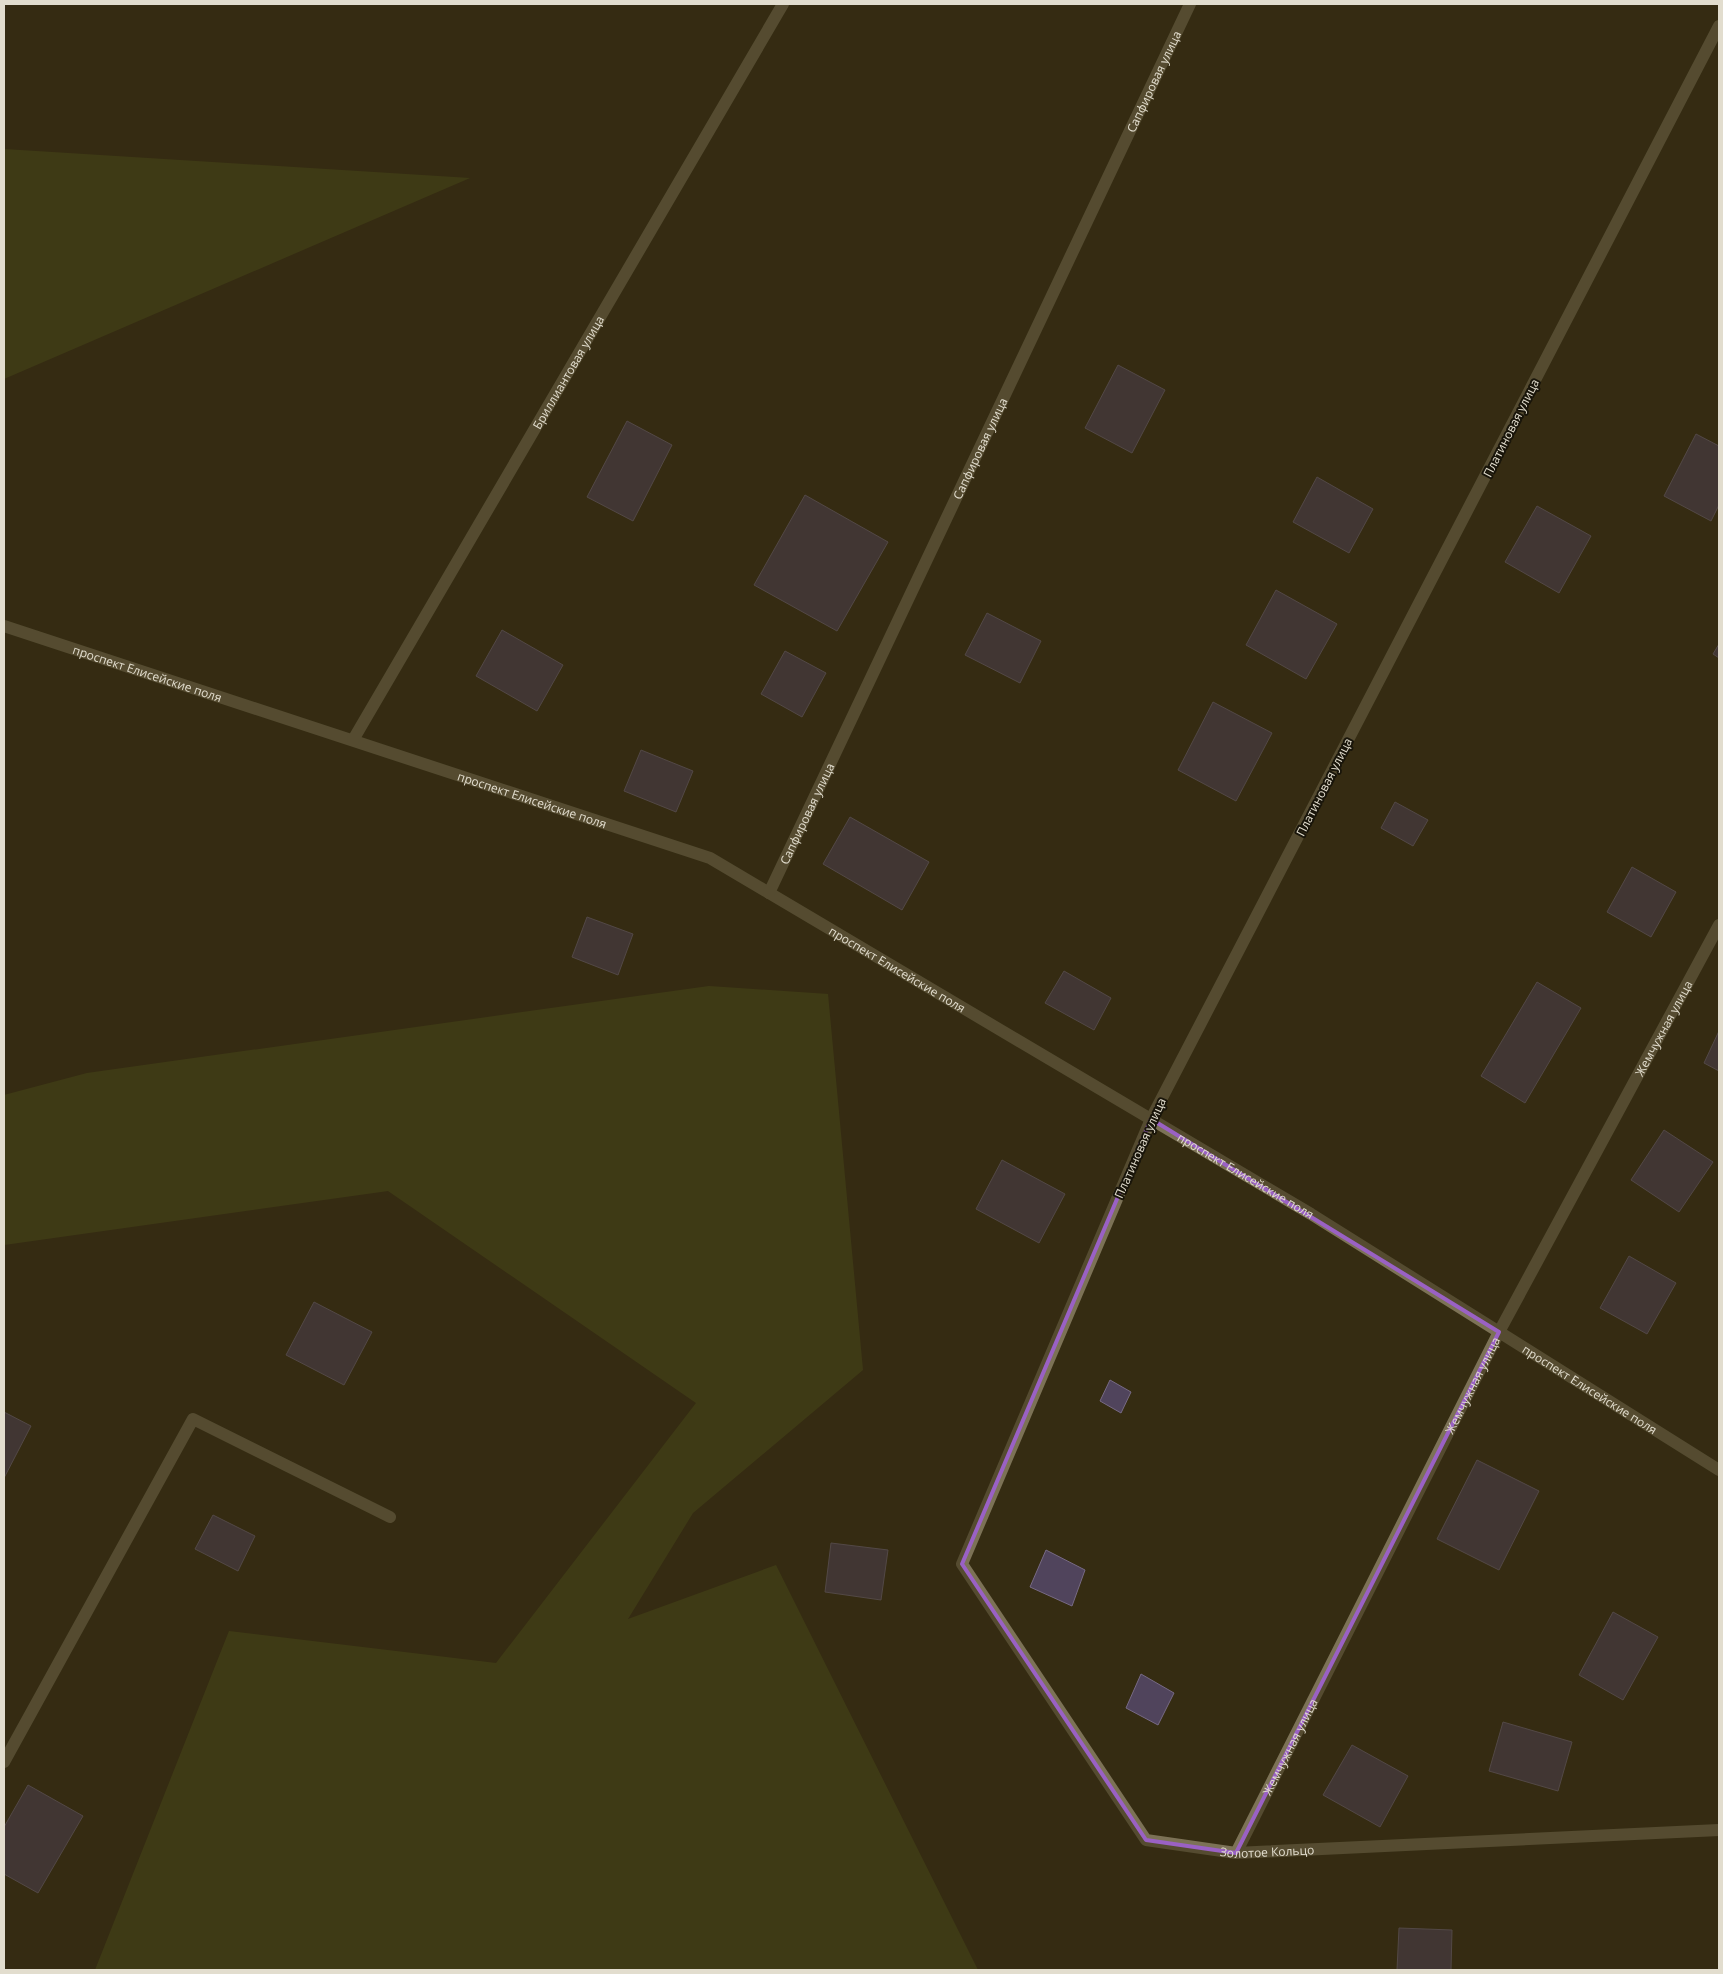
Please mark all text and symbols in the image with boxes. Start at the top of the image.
street label: Сапфировая улица [1122,28,1185,135]
street label: Бриллиантовая улица [528,312,608,432]
street label: Платиновая улица [1479,376,1543,480]
street label: Сапфировая улица [948,395,1011,502]
street label: проспект Елисейские поля [71,641,224,706]
street label: Платиновая улица [1292,735,1356,839]
street label: Сапфировая улица [775,760,838,867]
street label: проспект Елисейские поля [455,767,609,832]
street label: проспект Елисейские поля [826,922,969,1016]
street label: Жемчужная улица [1630,977,1696,1079]
street label: Платиновая улица [1110,1095,1170,1201]
street label: проспект Елисейские поля [1174,1128,1317,1222]
street label: Жемчужная улица [1441,1334,1504,1437]
street label: проспект Елисейские поля [1519,1340,1661,1438]
street label: Жемчужная улица [1258,1695,1321,1798]
street label: Золотое Кольцо [1219,1841,1315,1862]

